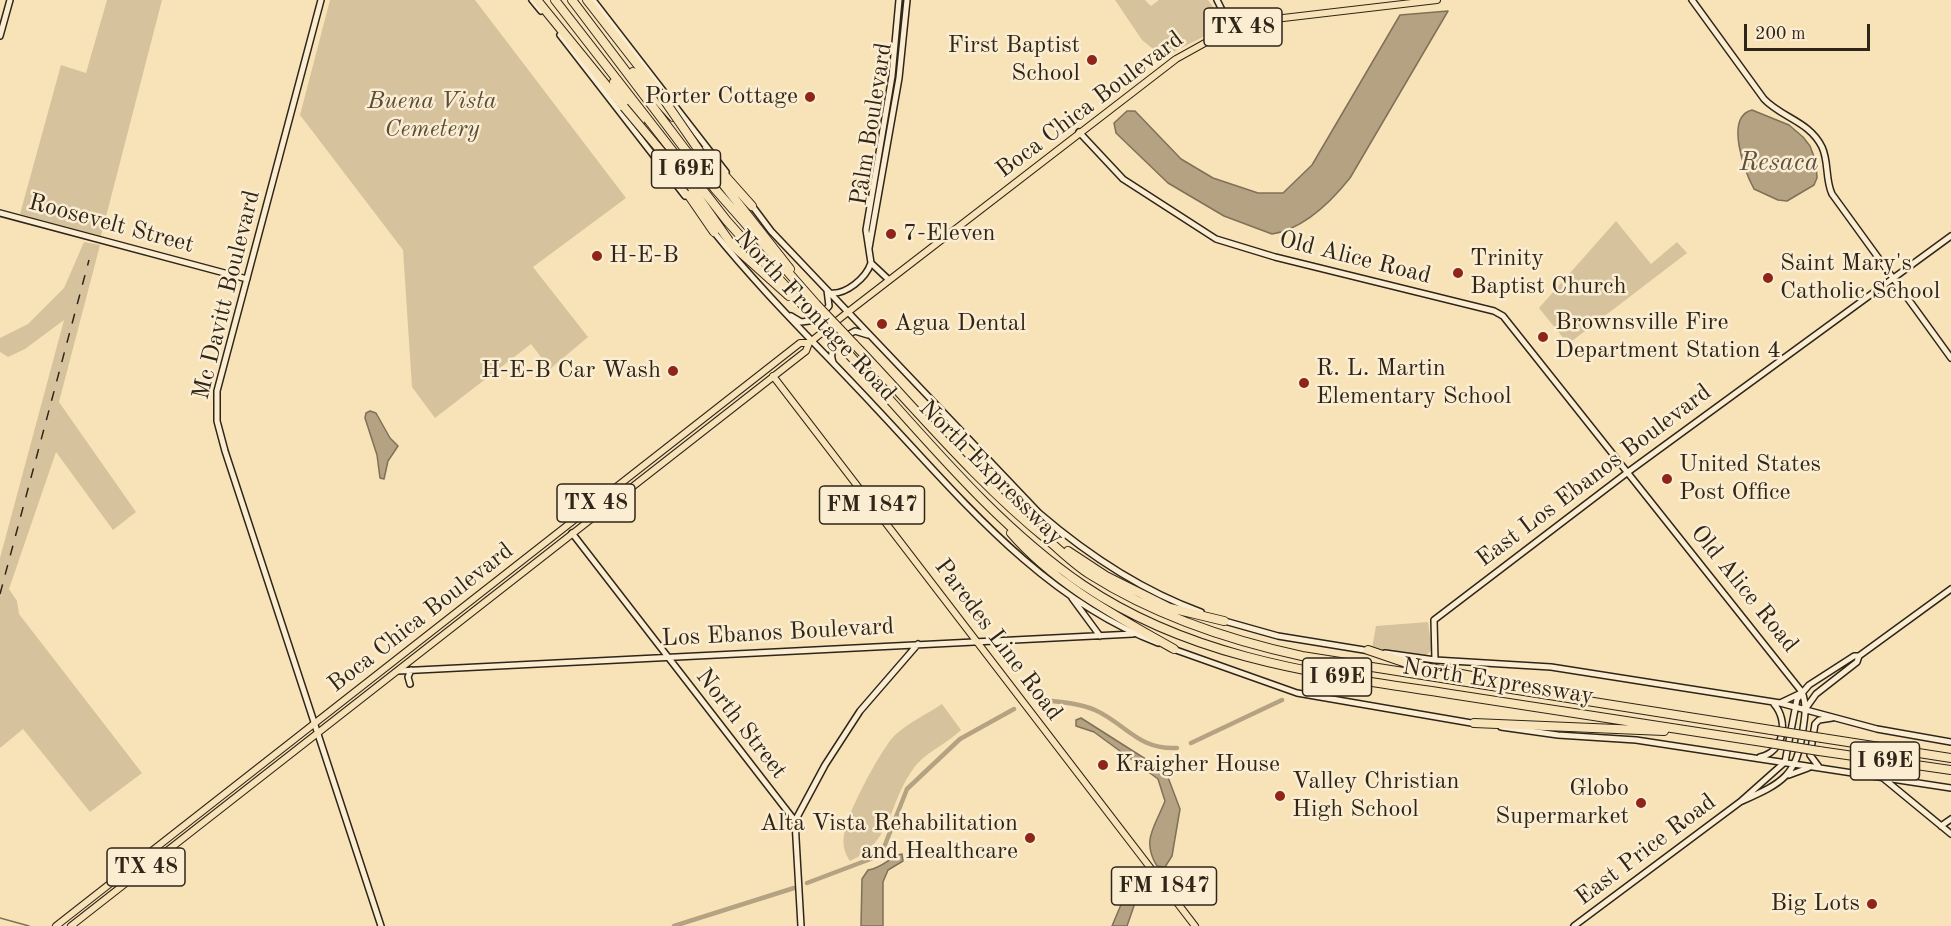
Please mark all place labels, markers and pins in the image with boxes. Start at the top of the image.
place label: First Baptist School [947,32,1080,88]
marker: First Baptist School [1085,53,1099,67]
place label: Porter Cottage [645,83,798,111]
marker: Porter Cottage [803,90,817,104]
place label: 7-Eleven [903,220,995,248]
marker: 7-Eleven [884,227,898,241]
place label: H-E-B [609,242,679,270]
place label: Trinity Baptist Church [1470,245,1627,301]
marker: H-E-B [590,249,604,263]
place label: Saint Mary's Catholic School [1780,250,1940,306]
marker: Trinity Baptist Church [1451,266,1465,280]
marker: Saint Mary's Catholic School [1761,271,1775,285]
place label: Brownsville Fire Department Station 4 [1555,309,1781,365]
place label: Agua Dental [894,310,1026,338]
marker: Agua Dental [875,317,889,331]
marker: Brownsville Fire Department Station 4 [1536,330,1550,344]
place label: R. L. Martin Elementary School [1316,355,1511,411]
place label: H-E-B Car Wash [481,357,661,385]
marker: H-E-B Car Wash [666,364,680,378]
marker: R. L. Martin Elementary School [1297,376,1311,390]
place label: United States Post Office [1679,451,1821,507]
marker: United States Post Office [1660,472,1674,486]
place label: Kraigher House [1115,751,1280,779]
marker: Kraigher House [1096,758,1110,772]
place label: Valley Christian High School [1292,768,1459,824]
place label: Globo Supermarket [1495,775,1629,831]
marker: Valley Christian High School [1273,789,1287,803]
marker: Globo Supermarket [1634,796,1648,810]
place label: Alta Vista Rehabilitation and Healthcare [760,810,1018,866]
marker: Alta Vista Rehabilitation and Healthcare [1023,831,1037,845]
place label: Big Lots [1770,890,1860,918]
marker: Big Lots [1865,897,1879,911]

